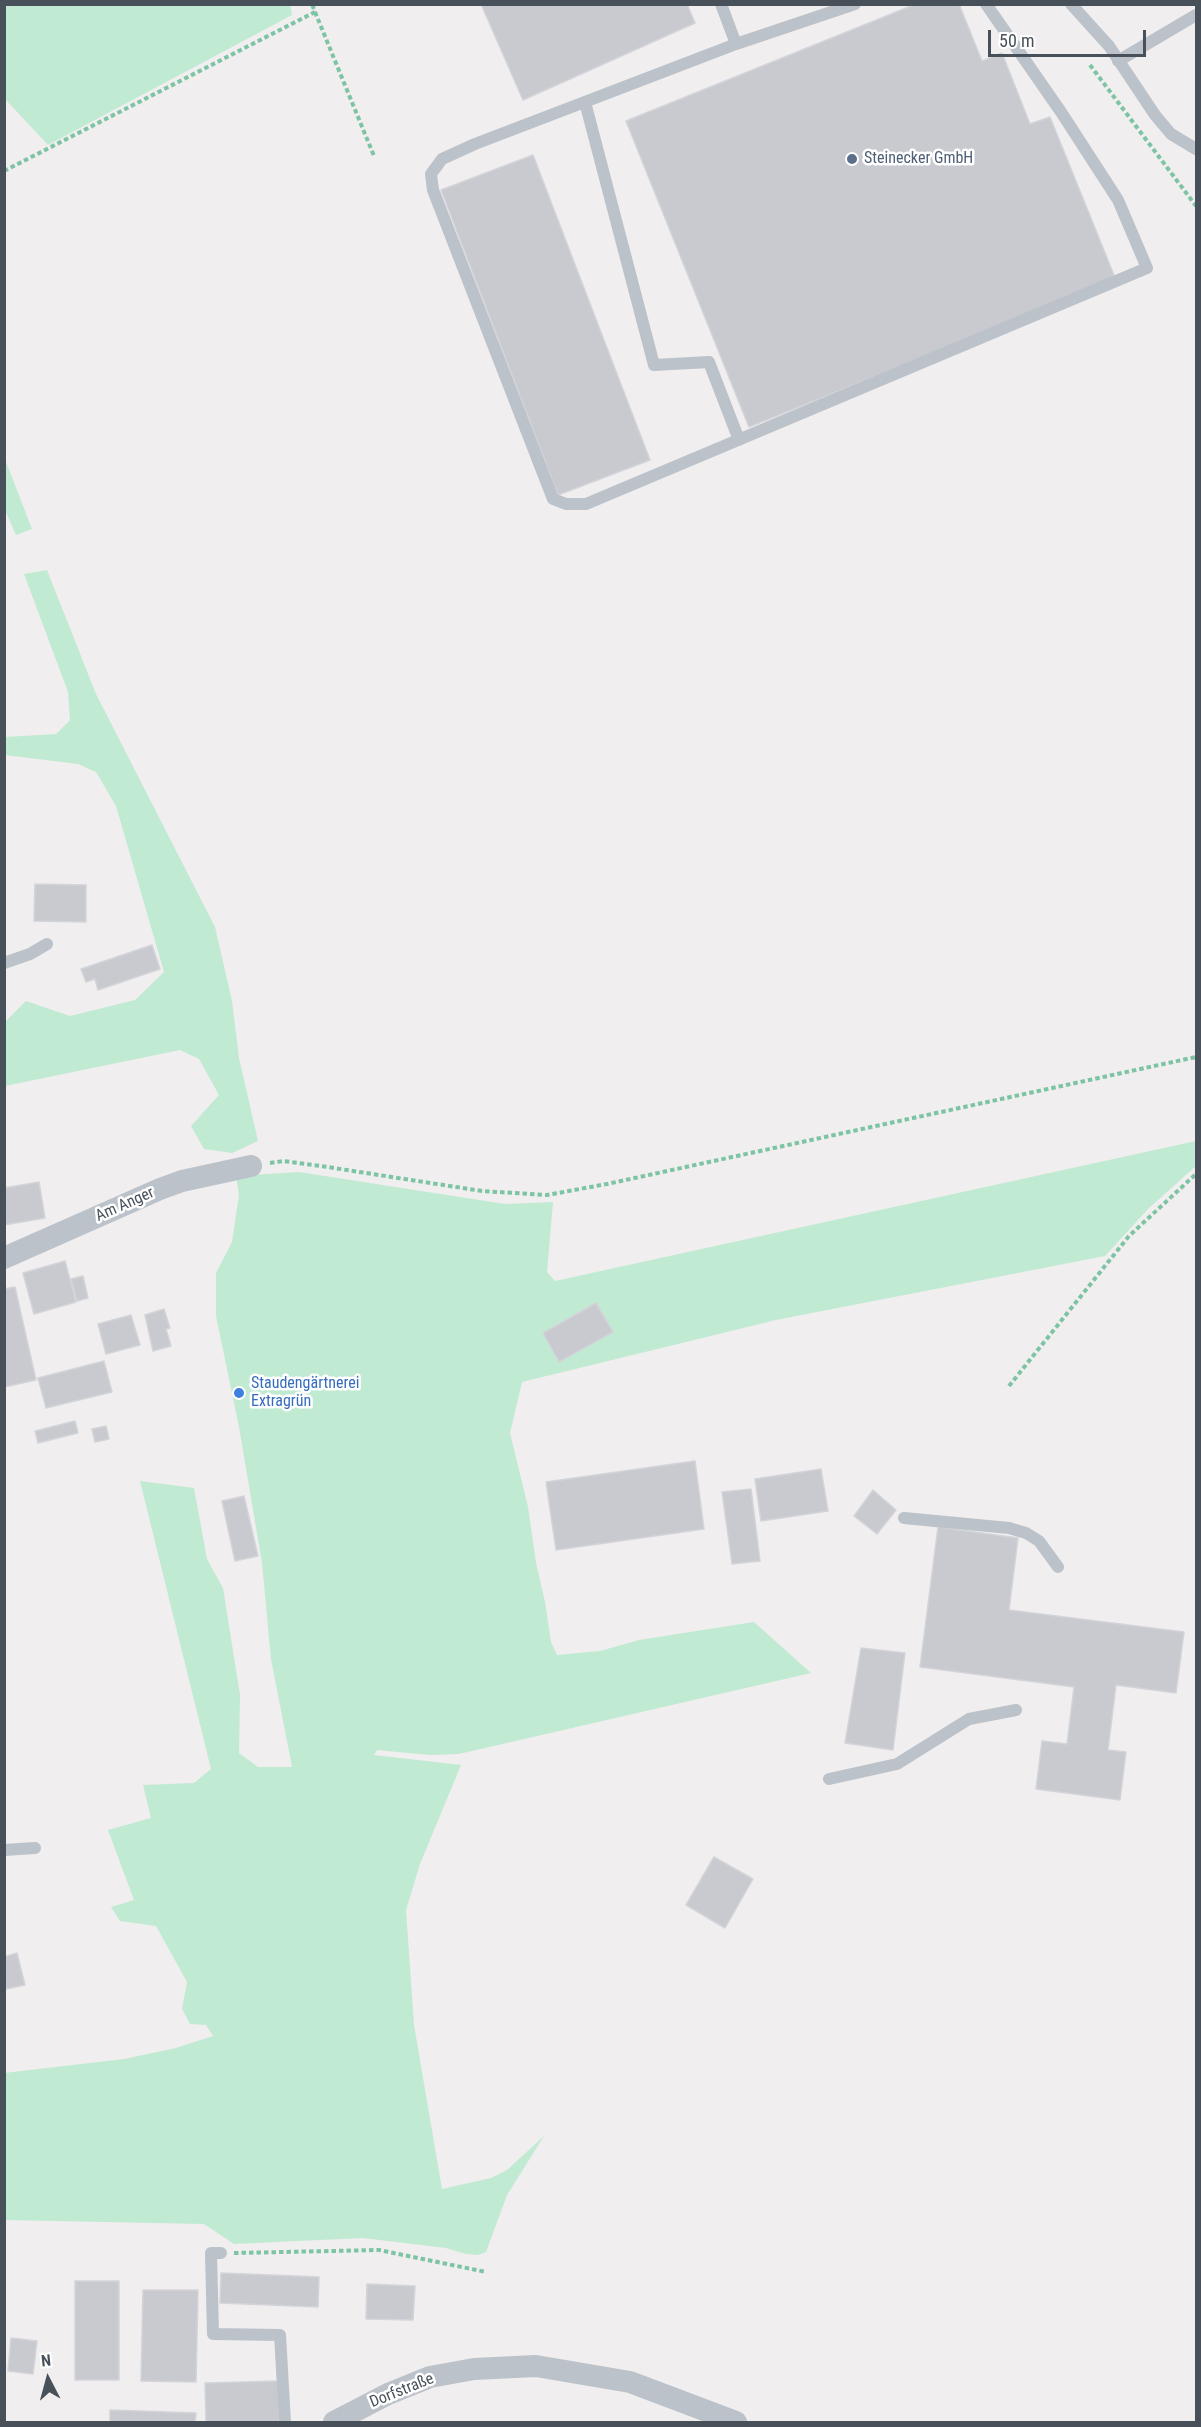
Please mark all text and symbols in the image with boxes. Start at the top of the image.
scale bar [991,18,1148,56]
text: 50 m [999,30,1034,51]
place label: Steinecker GmbH [864,149,973,169]
marker: Steinecker GmbH [845,152,859,166]
street label: Am Anger [93,1184,157,1226]
place label: Staudengärtnerei Extragrün [251,1374,359,1412]
marker: Staudengärtnerei Extragrün [232,1386,246,1400]
north arrow [18,2349,78,2409]
text: N [40,2351,52,2371]
street label: Dorfstraße [367,2369,437,2413]

